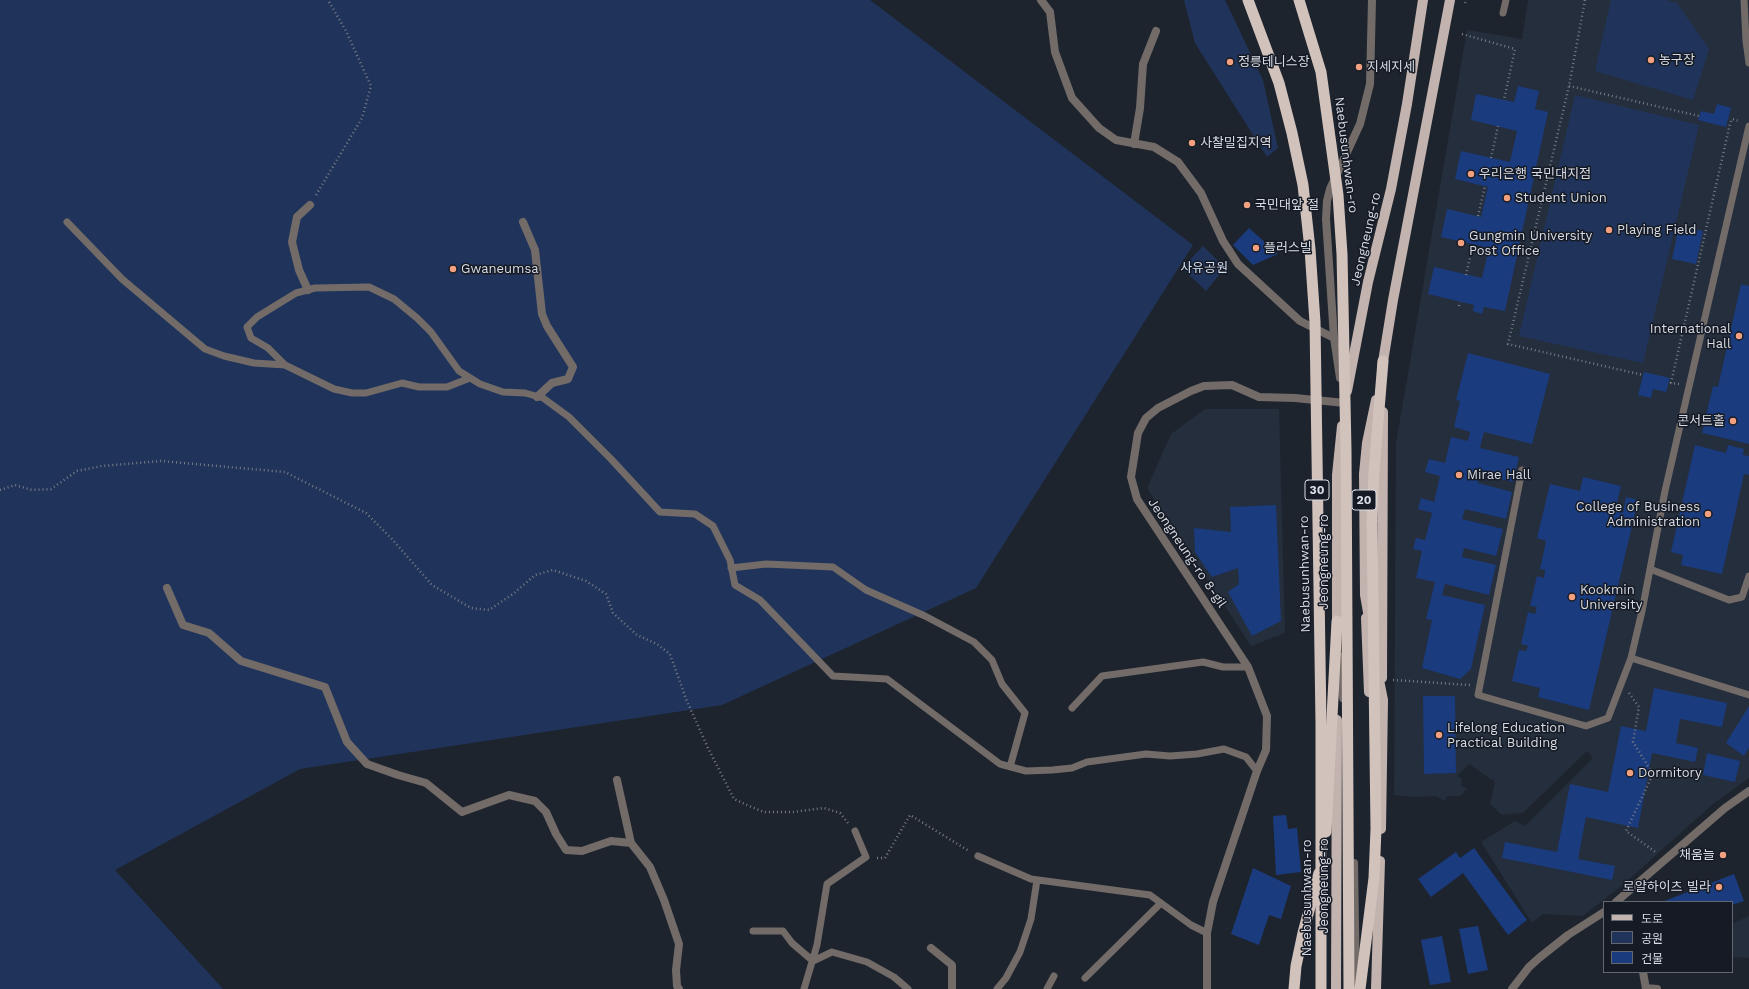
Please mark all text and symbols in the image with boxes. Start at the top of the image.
place label: 농구장 [1659,52,1695,68]
place label: 정릉테니스장 [1238,54,1310,70]
marker: 농구장 [1646,55,1656,65]
marker: 정릉테니스장 [1225,57,1235,67]
place label: 지세지세 [1367,59,1415,75]
marker: 지세지세 [1354,62,1364,72]
street label: Naebusunhwan-ro [1331,96,1361,214]
place label: 사찰밀집지역 [1200,135,1272,151]
marker: 사찰밀집지역 [1187,138,1197,148]
place label: 우리은행 국민대지점 [1479,166,1591,182]
marker: 우리은행 국민대지점 [1466,169,1476,179]
place label: Student Union [1515,190,1607,206]
street label: Jeongneung-ro [1348,191,1384,287]
marker: Student Union [1502,193,1512,203]
place label: 국민대앞 절 [1255,197,1319,213]
marker: 국민대앞 절 [1242,200,1252,210]
place label: Playing Field [1617,222,1696,238]
marker: Playing Field [1604,225,1614,235]
place label: Gungmin University Post Office [1469,228,1592,259]
marker: Gungmin University Post Office [1456,238,1466,248]
place label: 플러스빌 [1264,240,1312,256]
marker: 플러스빌 [1251,243,1261,253]
park label: 사유공원 [1180,260,1228,276]
place label: Gwaneumsa [461,261,539,277]
marker: Gwaneumsa [448,264,458,274]
place label: International Hall [1650,321,1731,352]
marker: International Hall [1734,331,1744,341]
place label: 콘서트홀 [1677,413,1725,429]
marker: 콘서트홀 [1728,416,1738,426]
place label: Mirae Hall [1467,467,1531,483]
marker: Mirae Hall [1454,470,1464,480]
road number: 30 [1305,480,1329,500]
road number: 20 [1352,490,1376,510]
street label: Jeongneung-ro 8-gil [1144,495,1230,611]
place label: College of Business Administration [1576,499,1700,530]
marker: College of Business Administration [1703,509,1713,519]
street label: Jeongneung-ro [1316,514,1332,610]
street label: Naebusunhwan-ro [1296,515,1314,633]
place label: Kookmin University [1580,582,1642,613]
marker: Kookmin University [1567,592,1577,602]
place label: Lifelong Education Practical Building [1447,720,1565,751]
marker: Lifelong Education Practical Building [1434,730,1444,740]
place label: Dormitory [1638,765,1702,781]
marker: Dormitory [1625,768,1635,778]
street label: Jeongneung-ro [1316,838,1332,934]
street label: Naebusunhwan-ro [1299,839,1315,957]
place label: 채움늘 [1679,847,1715,863]
marker: 채움늘 [1718,850,1728,860]
place label: 로얄하이츠 빌라 [1623,879,1711,895]
marker: 로얄하이츠 빌라 [1714,882,1724,892]
legend [1603,901,1733,973]
text: 도로 [1641,912,1663,926]
text: 공원 [1641,932,1663,946]
text: 건물 [1641,952,1663,966]

